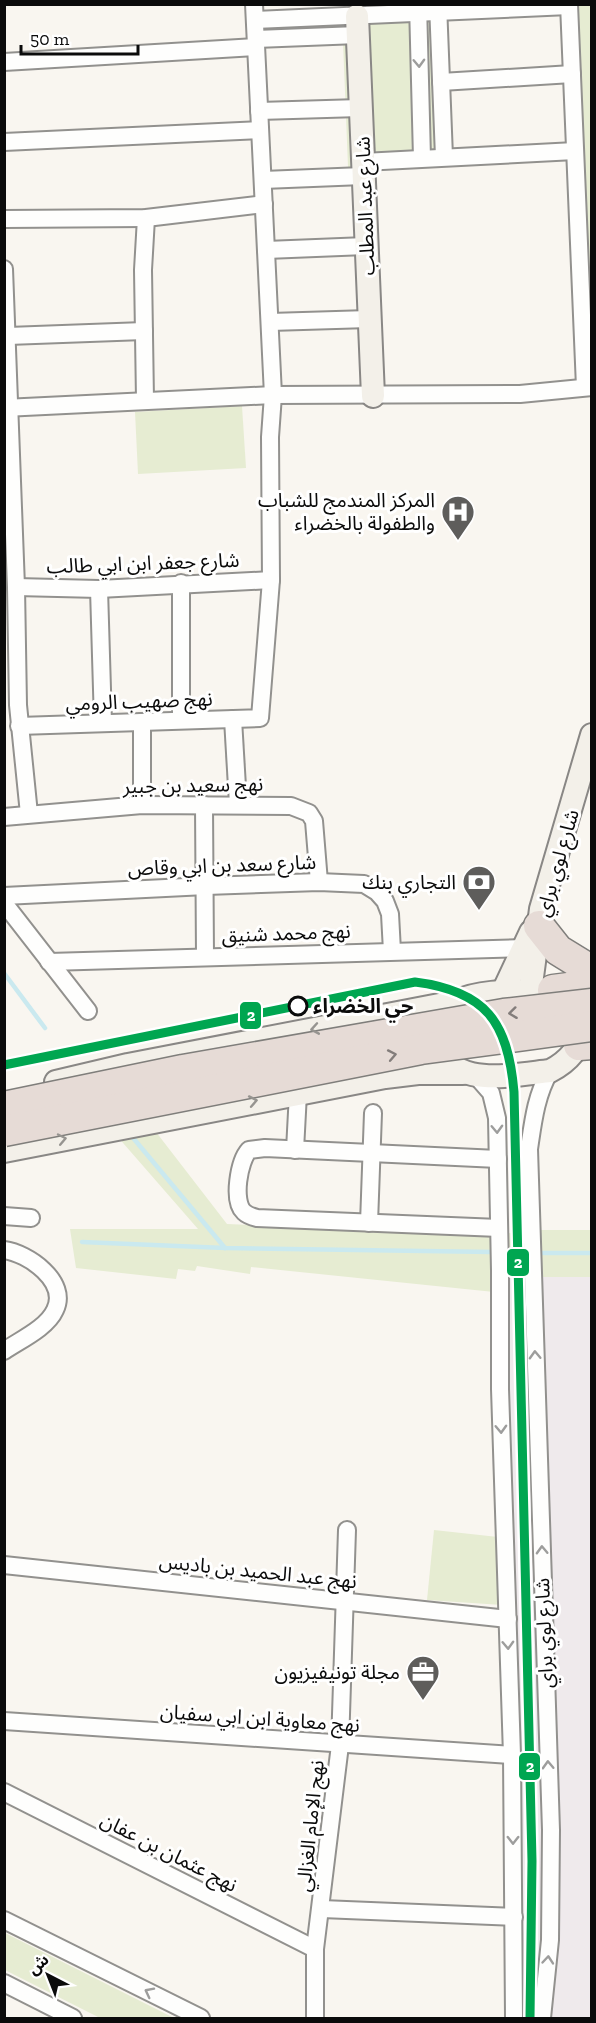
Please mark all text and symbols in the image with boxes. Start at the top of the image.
scale bar [21,18,138,56]
text: 50 m [30,28,70,50]
one-way arrow [413,58,425,67]
street label: شارع عبد المطلب [351,136,382,276]
place label: المركز المندمج للشباب والطفولة بالخضراء [258,488,435,535]
hospital icon: المركز المندمج للشباب والطفولة بالخضراء [440,494,476,541]
street label: شارع جعفر ابن ابي طالب [46,548,240,582]
street label: نهج صهيب الرومي [65,686,213,719]
street label: نهج سعيد بن جبير [122,772,263,801]
street label: شارع لوي براي [530,807,587,921]
street label: شارع سعد بن ابي وقاص [127,850,317,884]
bank icon: التجاري بنك [461,864,497,911]
place label: التجاري بنك [362,870,456,898]
street label: نهج محمد شنيق [221,919,351,950]
place label: حي الخضراء [313,994,414,1023]
marker: حي الخضراء [288,996,308,1016]
line badge: 2 [239,1001,262,1030]
text: 2 [247,1006,256,1025]
one-way arrow [508,1007,517,1019]
one-way arrow [310,1022,320,1035]
one-way arrow [386,1049,396,1062]
one-way arrow [248,1095,258,1108]
one-way arrow [491,1124,503,1133]
one-way arrow [57,1133,67,1146]
line badge: 2 [506,1248,530,1277]
text: 2 [514,1253,523,1272]
one-way arrow [529,1350,542,1359]
one-way arrow [495,1424,507,1433]
one-way arrow [535,1545,548,1554]
street label: نهج عبد الحميد بن باديس [158,1549,358,1596]
street label: شارع لوي براي [530,1577,562,1689]
one-way arrow [502,1640,515,1649]
office icon: مجلة تونيفيزيون [405,1654,441,1701]
place label: مجلة تونيفيزيون [274,1660,400,1684]
street label: نهج معاوية ابن ابي سفيان [159,1699,361,1741]
line badge: 2 [518,1752,541,1781]
text: 2 [526,1757,535,1776]
street label: نهج الإمام الغزالي [291,1759,332,1894]
one-way arrow [542,1761,555,1770]
street label: نهج عثمان بن عفان [95,1807,241,1899]
one-way arrow [507,1835,519,1844]
north arrow [18,1945,78,2005]
text: ش [24,1950,53,1979]
one-way arrow [541,1956,554,1965]
one-way arrow [144,1988,155,2000]

